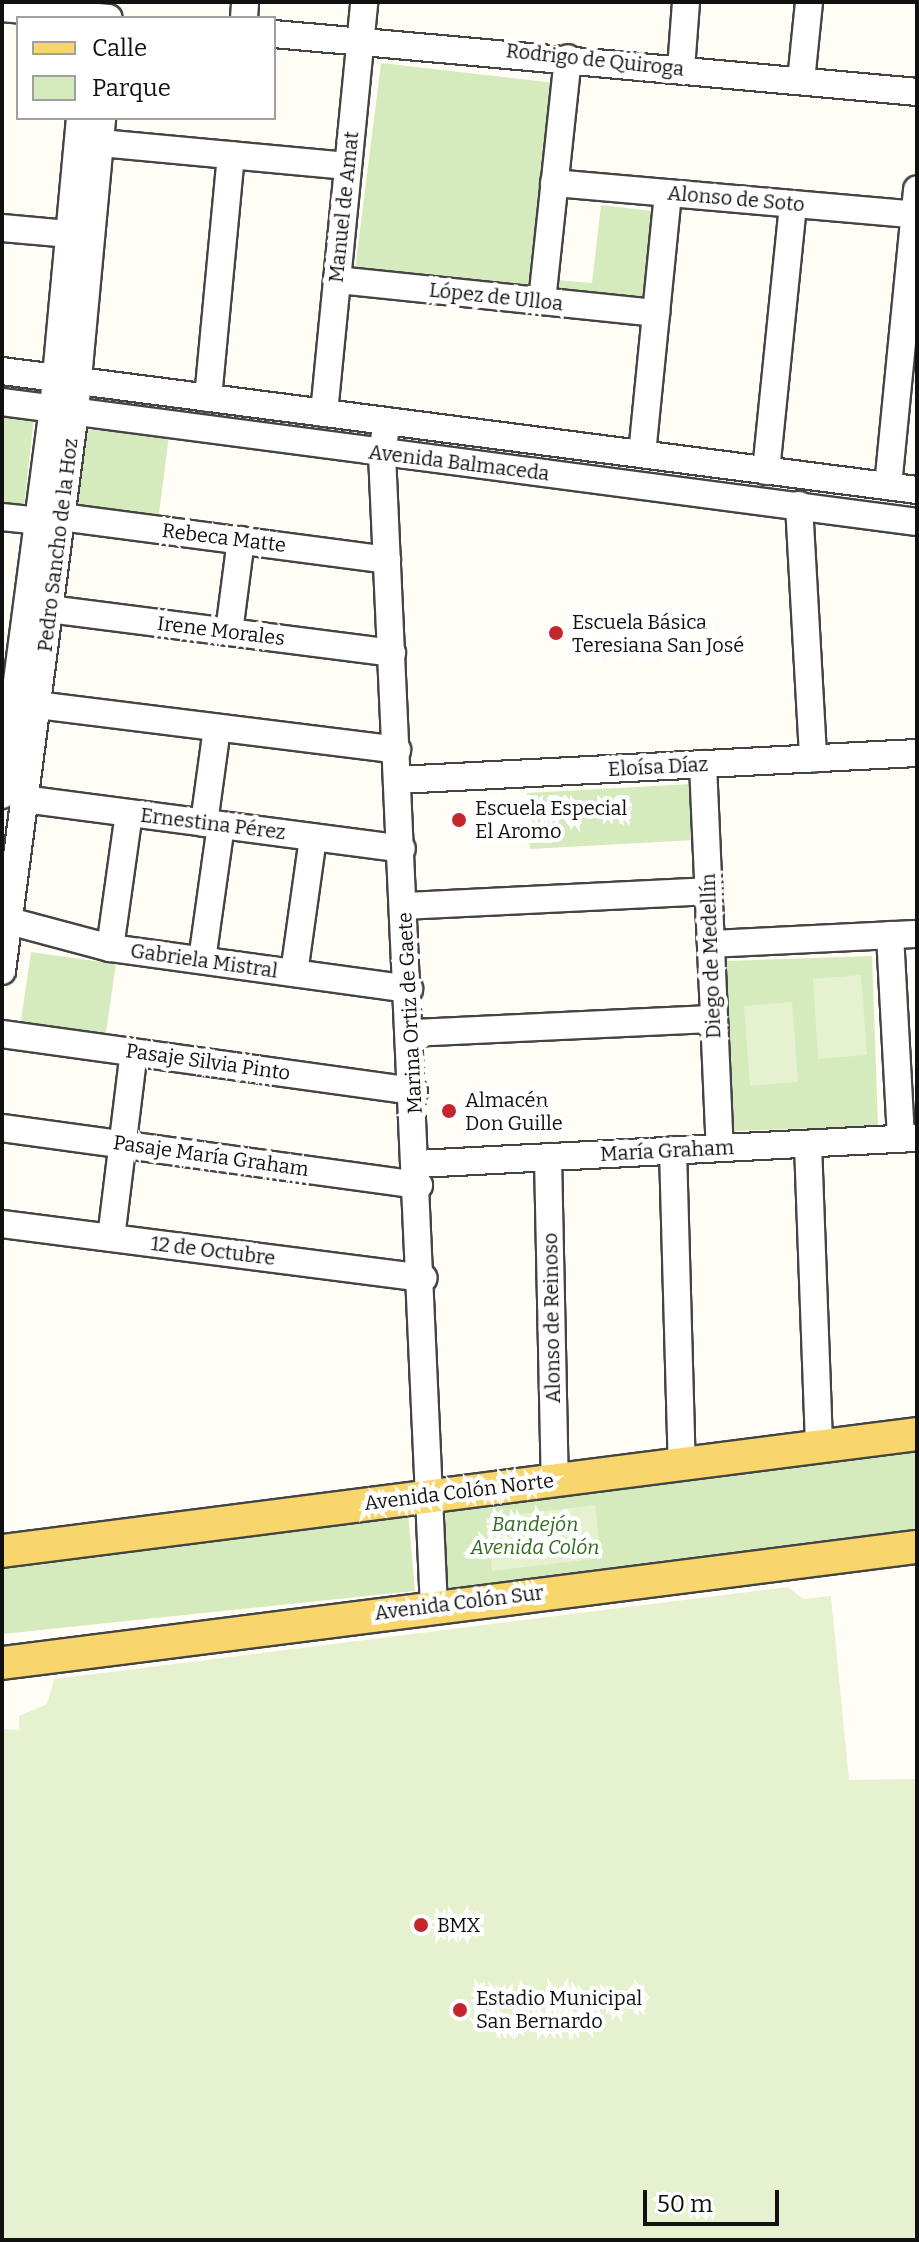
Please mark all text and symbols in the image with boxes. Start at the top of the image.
legend [16,16,276,120]
text: Calle [92,34,147,62]
street label: Rodrigo de Quiroga [505,39,685,81]
text: Parque [92,74,171,102]
street label: Manuel de Amat [324,130,364,284]
street label: Alonso de Soto [667,181,805,217]
street label: López de Ulloa [428,278,564,316]
street label: Pedro Sancho de la Hoz [33,437,83,653]
street label: Avenida Balmaceda [367,440,551,486]
street label: Rebeca Matte [161,518,287,558]
place label: Escuela Básica Teresiana San José [572,610,744,657]
street label: Irene Morales [156,611,286,651]
marker: Escuela Básica Teresiana San José [547,624,565,642]
street label: Eloísa Díaz [607,752,709,782]
place label: Escuela Especial El Aromo [475,796,627,843]
street label: Ernestina Pérez [139,803,287,845]
marker: Escuela Especial El Aromo [450,811,468,829]
street label: Diego de Medellín [696,873,726,1039]
street label: Marina Ortiz de Gaete [393,912,427,1114]
street label: Gabriela Mistral [129,939,279,983]
street label: Pasaje Silvia Pinto [124,1039,292,1085]
place label: Almacén Don Guille [465,1088,563,1135]
marker: Almacén Don Guille [440,1102,458,1120]
street label: Pasaje María Graham [112,1130,310,1182]
street label: María Graham [599,1136,735,1166]
street label: 12 de Octubre [149,1231,277,1271]
street label: Alonso de Reinoso [539,1233,565,1403]
street label: Avenida Colón Norte [363,1468,555,1516]
park label: Bandejón Avenida Colón [471,1513,599,1560]
street label: Avenida Colón Sur [373,1581,545,1625]
place label: BMX [437,1913,480,1937]
marker: BMX [412,1916,430,1934]
place label: Estadio Municipal San Bernardo [476,1986,642,2033]
marker: Estadio Municipal San Bernardo [451,2001,469,2019]
scale bar [647,2174,783,2224]
text: 50 m [657,2190,713,2218]

